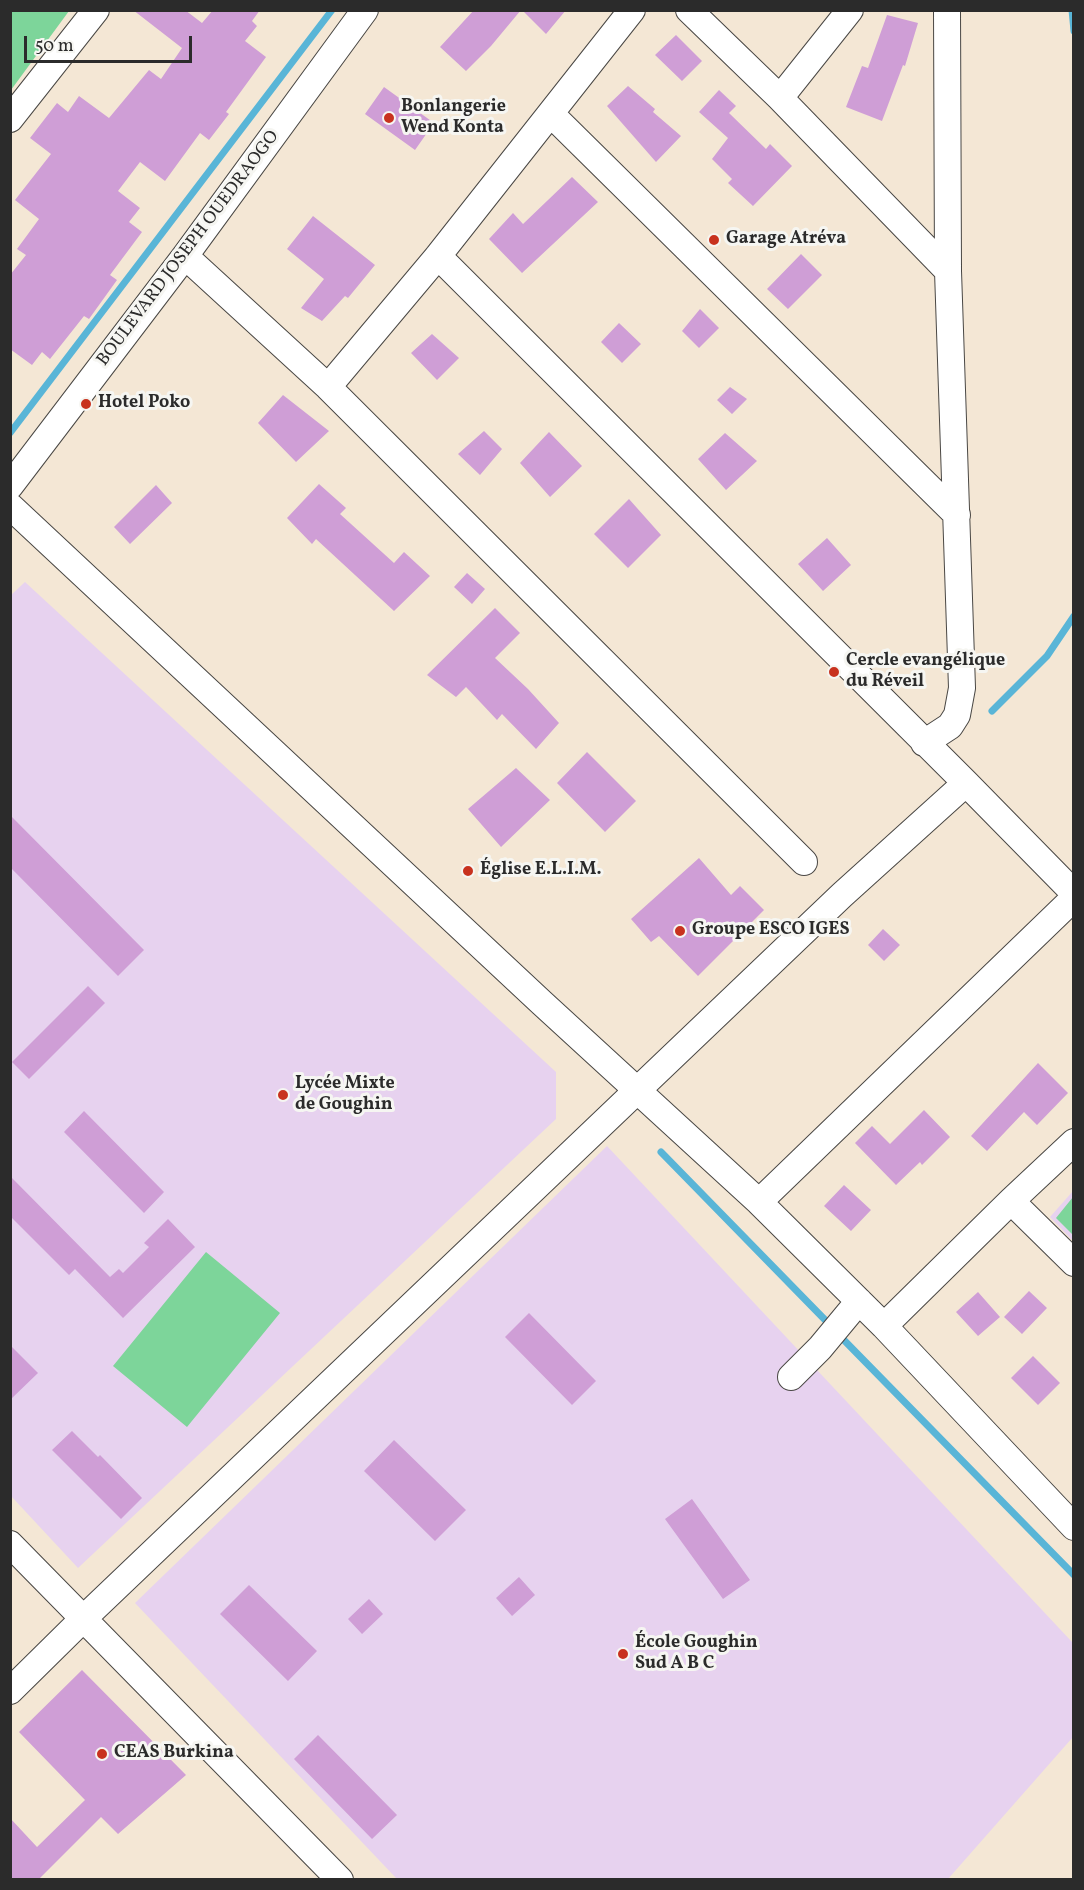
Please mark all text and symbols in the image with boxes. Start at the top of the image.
scale bar [27,24,195,62]
text: 50 m [35,34,74,59]
place label: Bonlangerie Wend Konta [401,97,506,140]
marker: Bonlangerie Wend Konta [382,111,396,125]
street label: BOULEVARD JOSEPH OUEDRAOGO [93,127,285,371]
place label: Garage Atréva [726,229,846,251]
marker: Garage Atréva [707,233,721,247]
place label: Hotel Poko [98,393,190,415]
marker: Hotel Poko [79,397,93,411]
place label: Cercle evangélique du Réveil [846,651,1005,694]
marker: Cercle evangélique du Réveil [827,665,841,679]
place label: Église E.L.I.M. [480,860,602,882]
marker: Église E.L.I.M. [461,864,475,878]
place label: Groupe ESCO IGES [692,920,850,942]
marker: Groupe ESCO IGES [673,924,687,938]
place label: Lycée Mixte de Goughin [295,1074,395,1116]
marker: Lycée Mixte de Goughin [276,1088,290,1102]
place label: École Goughin Sud A B C [635,1633,758,1676]
marker: École Goughin Sud A B C [616,1647,630,1661]
place label: CEAS Burkina [114,1743,234,1765]
marker: CEAS Burkina [95,1747,109,1761]

